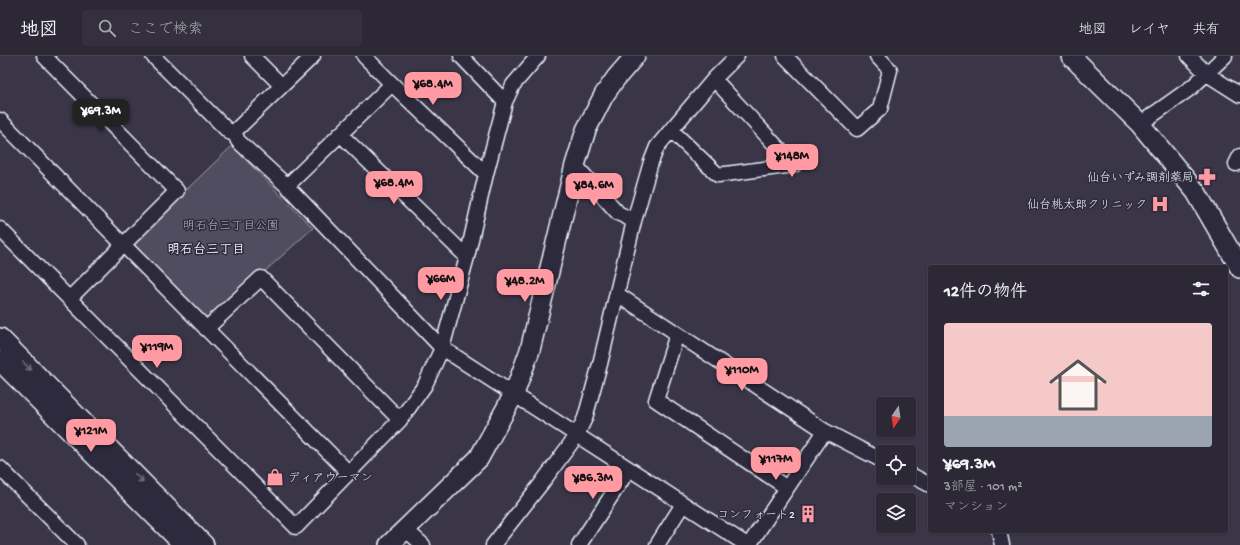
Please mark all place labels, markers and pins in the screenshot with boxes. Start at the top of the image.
pin: ¥68.4M [400,72,466,106]
pin: ¥69.3M [68,99,134,133]
pin: ¥148M [764,144,820,178]
pharmacy icon: 仙台いずみ調剤薬局 [1197,167,1217,187]
pin: ¥68.4M [361,171,427,205]
place label: 仙台いずみ調剤薬局 [1087,171,1194,186]
pin: ¥84.6M [561,173,627,207]
hospital icon: 仙台桃太郎クリニック [1150,194,1170,214]
place label: 仙台桃太郎クリニック [1027,198,1147,213]
pin: ¥66M [417,267,465,301]
pin: ¥48.2M [492,269,558,303]
pin: ¥119M [129,335,185,369]
pin: ¥110M [714,358,770,392]
pin: ¥121M [63,419,119,453]
pin: ¥117M [748,447,804,481]
pin: ¥86.3M [560,466,626,500]
shop icon: ディアウーマン [265,467,285,487]
place label: ディアウーマン [288,472,373,486]
building icon: コンフォート2 [798,504,818,524]
place label: コンフォート2 [717,509,795,523]

